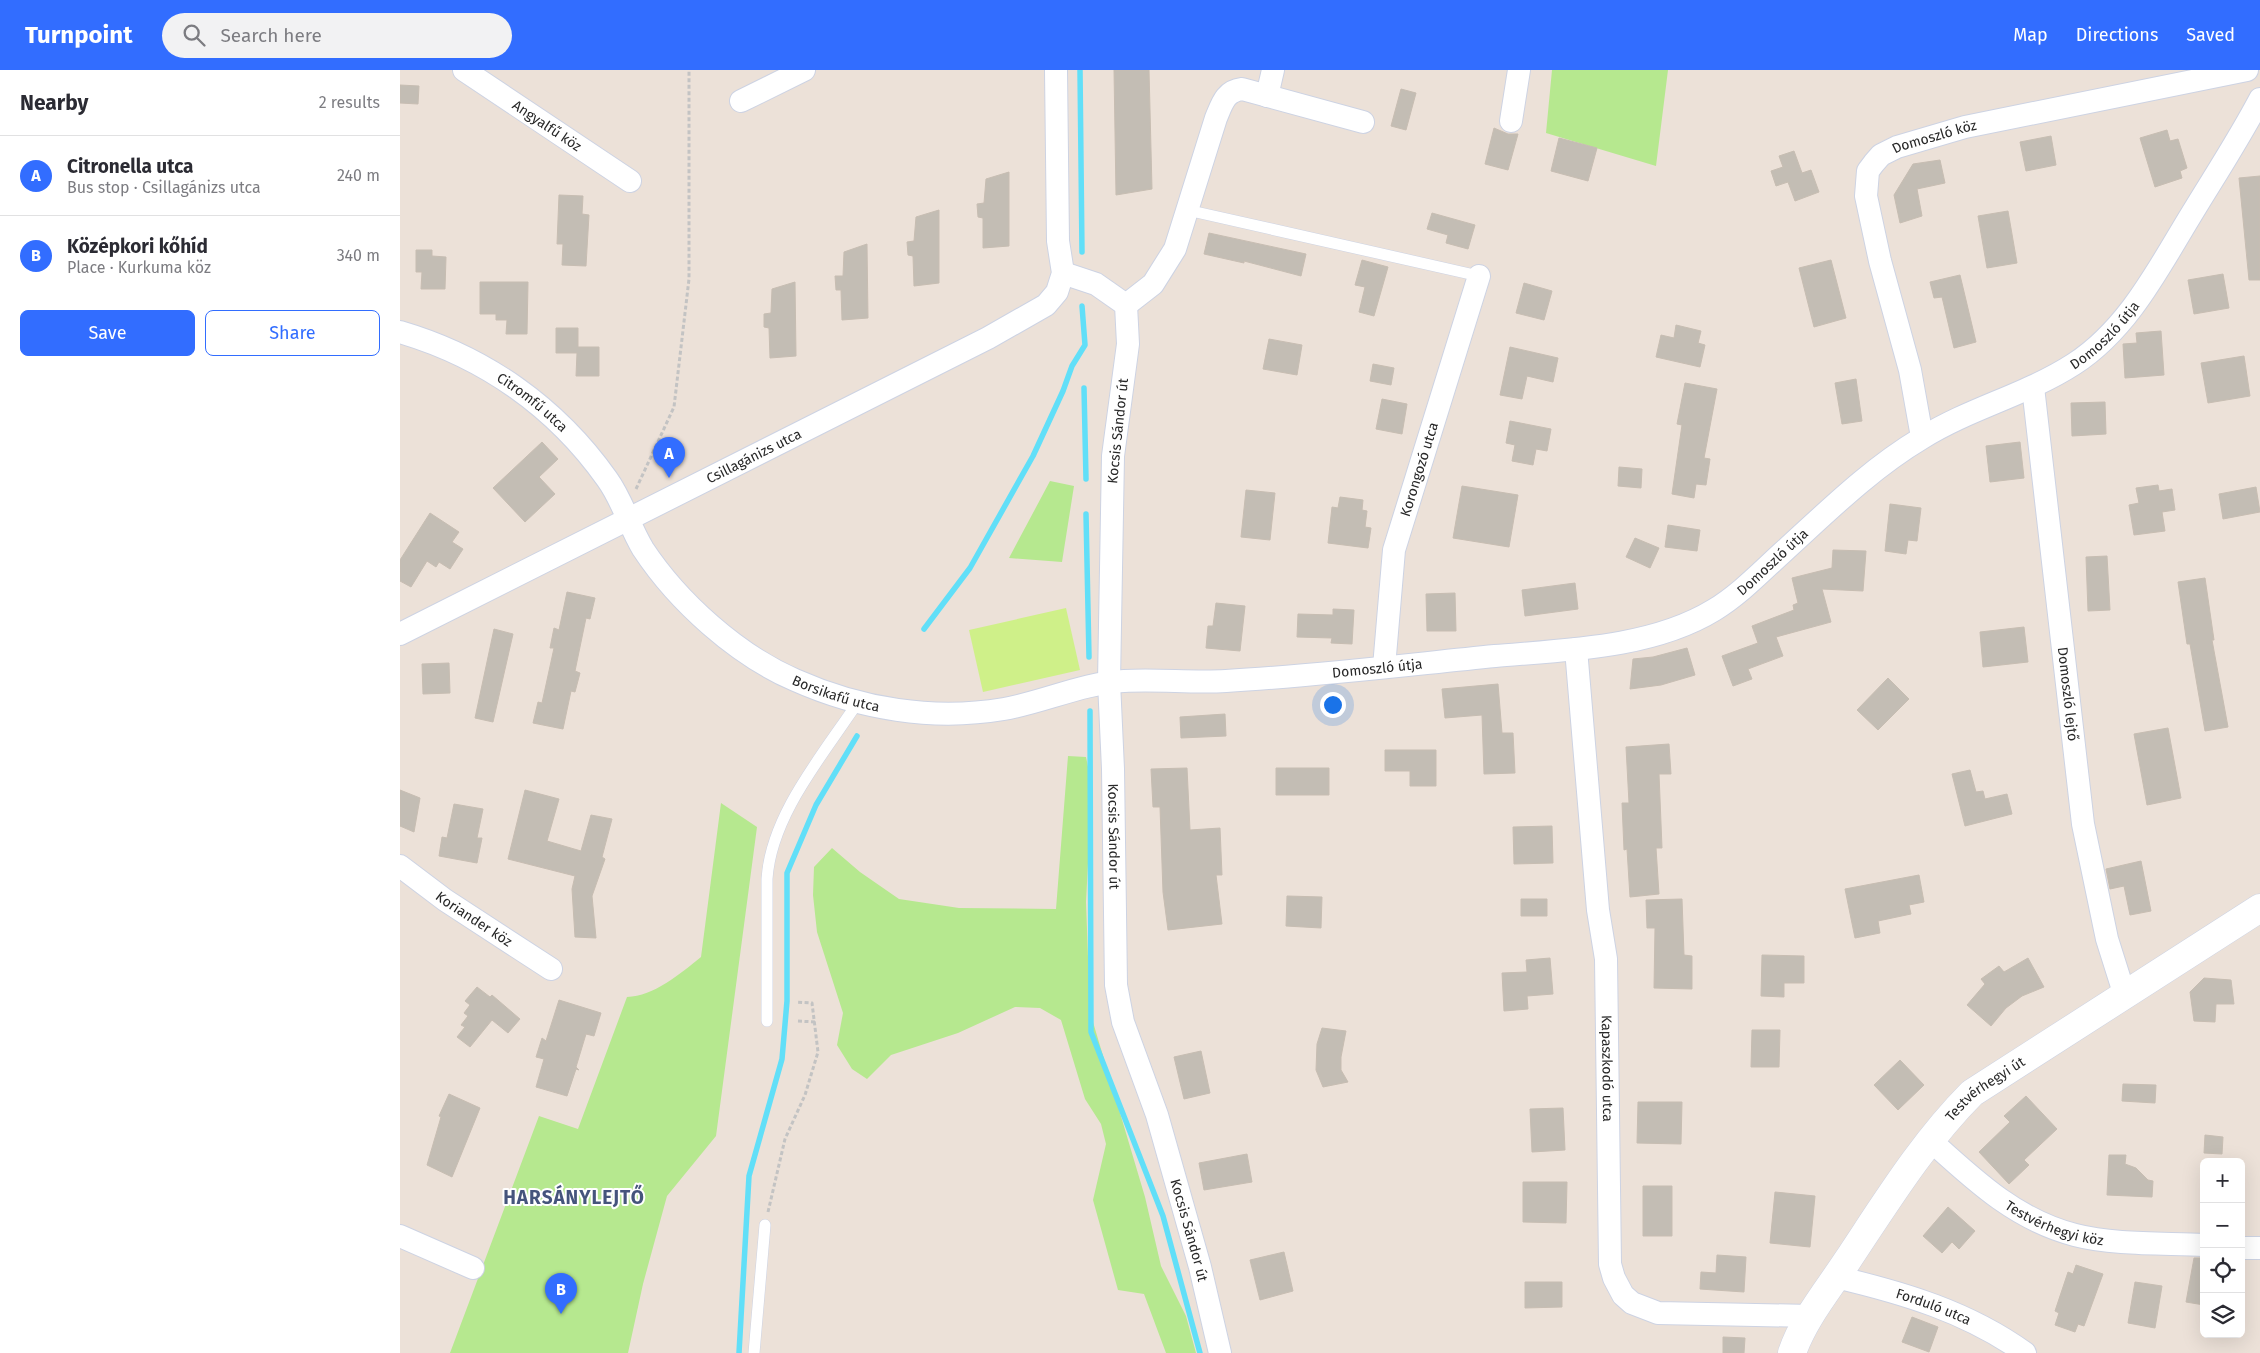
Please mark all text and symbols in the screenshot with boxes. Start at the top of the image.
search box [162,13,512,58]
text: Turnpoint [25,21,132,49]
icon: search [180,21,208,49]
text: Search here [220,24,322,47]
text: Map [2013,24,2048,46]
text: Directions [2076,24,2158,46]
text: Saved [2186,24,2235,46]
text: Nearby [20,90,88,116]
text: 2 results [319,93,380,112]
street label: Angyalfű köz [509,96,585,155]
street label: Domoszló köz [1889,116,1978,157]
text: Citronella utca [67,155,194,178]
text: A [31,166,41,185]
text: 240 m [337,166,380,185]
text: Bus stop · Csillagánizs utca [67,178,261,197]
text: Középkori kőhíd [67,235,208,258]
text: B [31,246,41,265]
text: 340 m [337,246,380,265]
text: Place · Kurkuma köz [67,258,211,277]
street label: Domoszló útja [2067,298,2143,373]
button: Save [20,310,195,356]
button: Share [205,310,380,356]
street label: Citromfű utca [494,369,571,435]
street label: Kocsis Sándor út [1104,376,1132,485]
street label: Korongozó utca [1396,420,1442,519]
street label: Csillagánizs utca [703,425,804,487]
pin: A [653,437,685,478]
street label: Domoszló útja [1733,525,1811,599]
street label: Domoszló lejtő [2054,646,2082,742]
street label: Domoszló útja [1331,655,1423,681]
street label: Borsikafű utca [790,671,881,715]
your location [1320,692,1346,718]
street label: Kocsis Sándor út [1105,783,1123,891]
street label: Koriander köz [432,888,515,950]
street label: Kapaszkodó utca [1598,1015,1617,1122]
street label: Testvérhegyi út [1941,1052,2029,1125]
map controls [2200,1158,2245,1338]
button: + [2200,1158,2245,1203]
street label: Kocsis Sándor út [1167,1177,1212,1284]
district label: HARSÁNYLEJTŐ [503,1184,645,1209]
street label: Testvérhegyi köz [2002,1197,2105,1249]
button: − [2200,1203,2245,1248]
button: locate [2200,1248,2245,1293]
pin: B [545,1273,577,1314]
street label: Forduló utca [1894,1285,1974,1328]
button: layers [2200,1293,2245,1338]

